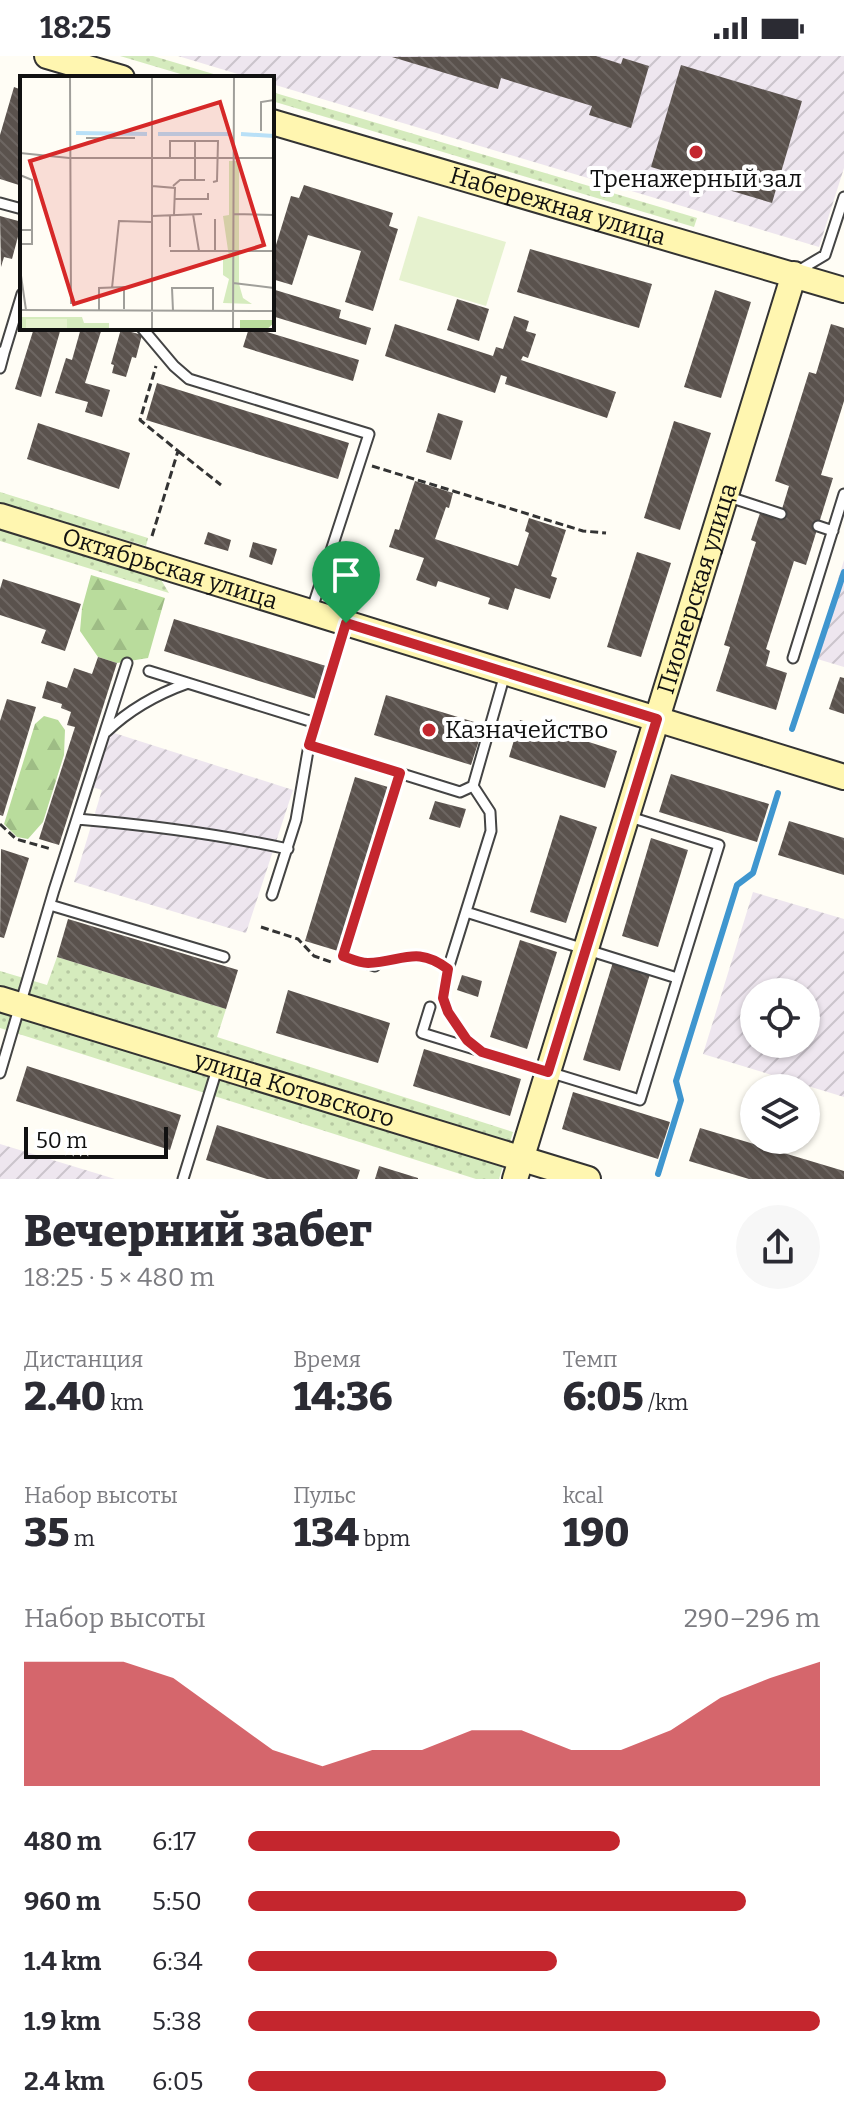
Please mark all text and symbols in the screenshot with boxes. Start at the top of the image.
text: 18:25 [40,10,111,46]
inset map [20,76,274,330]
marker: Тренажерный зал [687,143,705,161]
street label: Набережная улица [447,161,669,251]
place label: Тренажерный зал [590,165,802,193]
street label: Пионерская улица [651,480,743,697]
street label: Октябрьская улица [59,522,281,615]
pin [312,541,380,623]
icon: arrive [324,553,368,597]
place label: Казначейство [445,716,608,744]
marker: Казначейство [420,721,438,739]
map controls [740,978,820,1154]
button: locate [740,978,820,1058]
street label: улица Котовского [190,1045,398,1133]
button: layers [740,1074,820,1154]
scale bar [24,1123,168,1159]
text: 50 m [36,1127,87,1154]
text: Вечерний забег [24,1205,372,1258]
button: share [736,1205,820,1289]
text: 18:25 · 5 × 480 m [24,1262,215,1293]
text: Дистанция [24,1346,143,1373]
text: Время [293,1346,361,1373]
text: Темп [563,1346,618,1373]
text: 2.40 [24,1373,106,1421]
text: 14:36 [293,1373,393,1421]
text: 6:05 [563,1373,644,1421]
text: km [106,1389,144,1416]
text: /km [644,1389,688,1416]
text: Набор высоты [24,1482,178,1509]
text: Пульс [293,1482,356,1509]
text: kcal [563,1482,604,1509]
text: 35 [24,1509,69,1557]
text: 134 [293,1509,359,1557]
text: 190 [563,1509,629,1557]
text: m [69,1525,95,1552]
text: bpm [359,1525,410,1552]
text: Набор высоты [24,1603,206,1634]
text: 290–296 m [684,1603,820,1634]
text: 480 m [24,1826,101,1857]
text: 6:17 [152,1826,196,1857]
text: 960 m [24,1886,101,1917]
text: 5:50 [152,1886,202,1917]
text: 1.4 km [24,1946,101,1977]
text: 6:34 [152,1946,203,1977]
text: 1.9 km [24,2006,101,2037]
text: 5:38 [152,2006,202,2037]
text: 2.4 km [24,2066,105,2097]
text: 6:05 [152,2066,203,2097]

